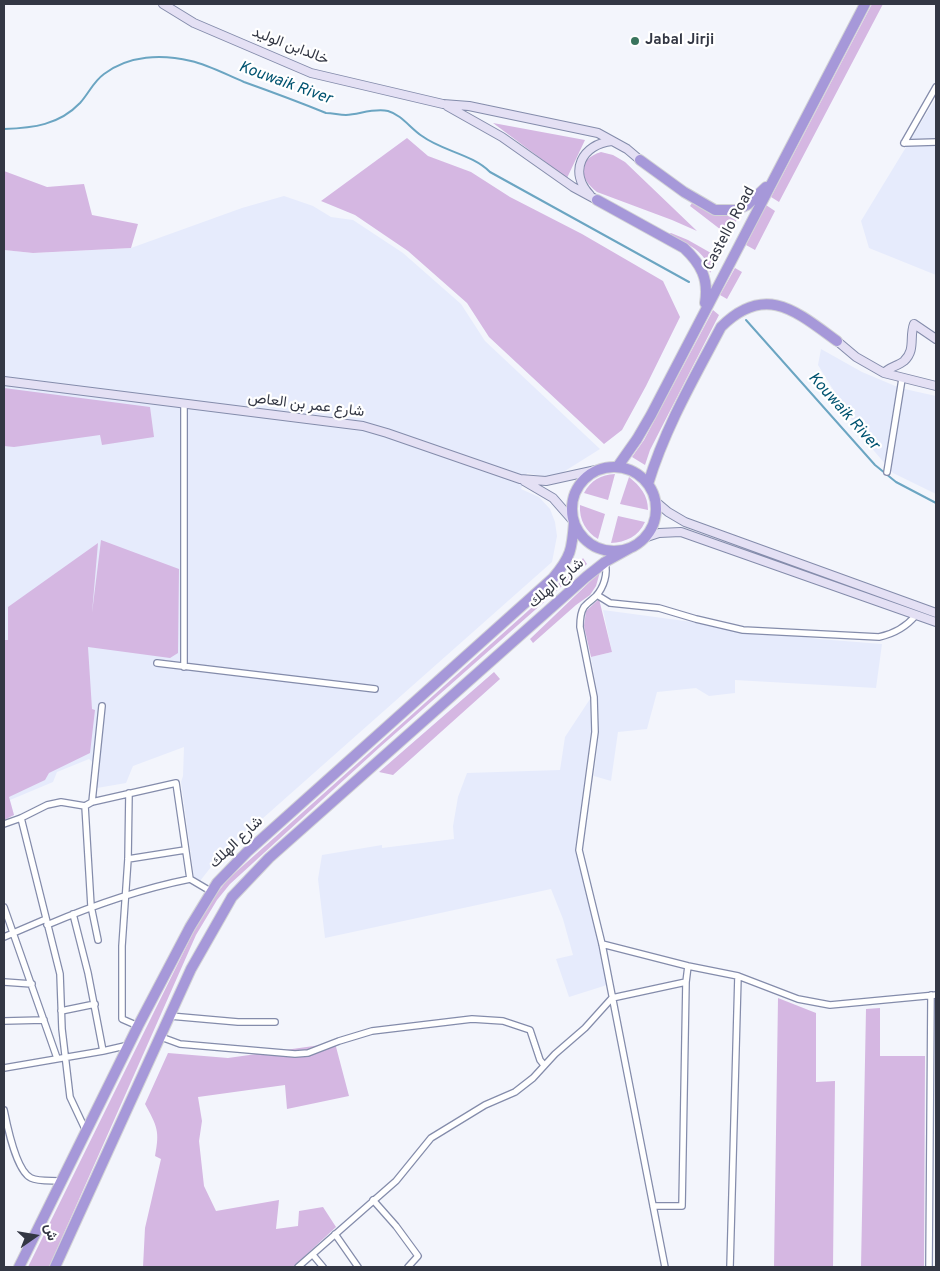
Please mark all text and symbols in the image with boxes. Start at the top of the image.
street label: خالدابن الوليد [249,24,331,70]
place label: Jabal Jirji [645,32,714,50]
marker: Jabal Jirji [629,35,641,47]
water label: Kouwaik River [236,58,334,110]
street label: Castello Road [700,184,760,274]
water label: Kouwaik River [803,369,883,455]
street label: شارع عمر بن العاص [247,390,365,422]
street label: شارع الهلك [526,555,588,613]
street label: شارع الهلك [207,813,267,873]
north arrow [10,1211,60,1261]
text: ش [40,1222,60,1243]

